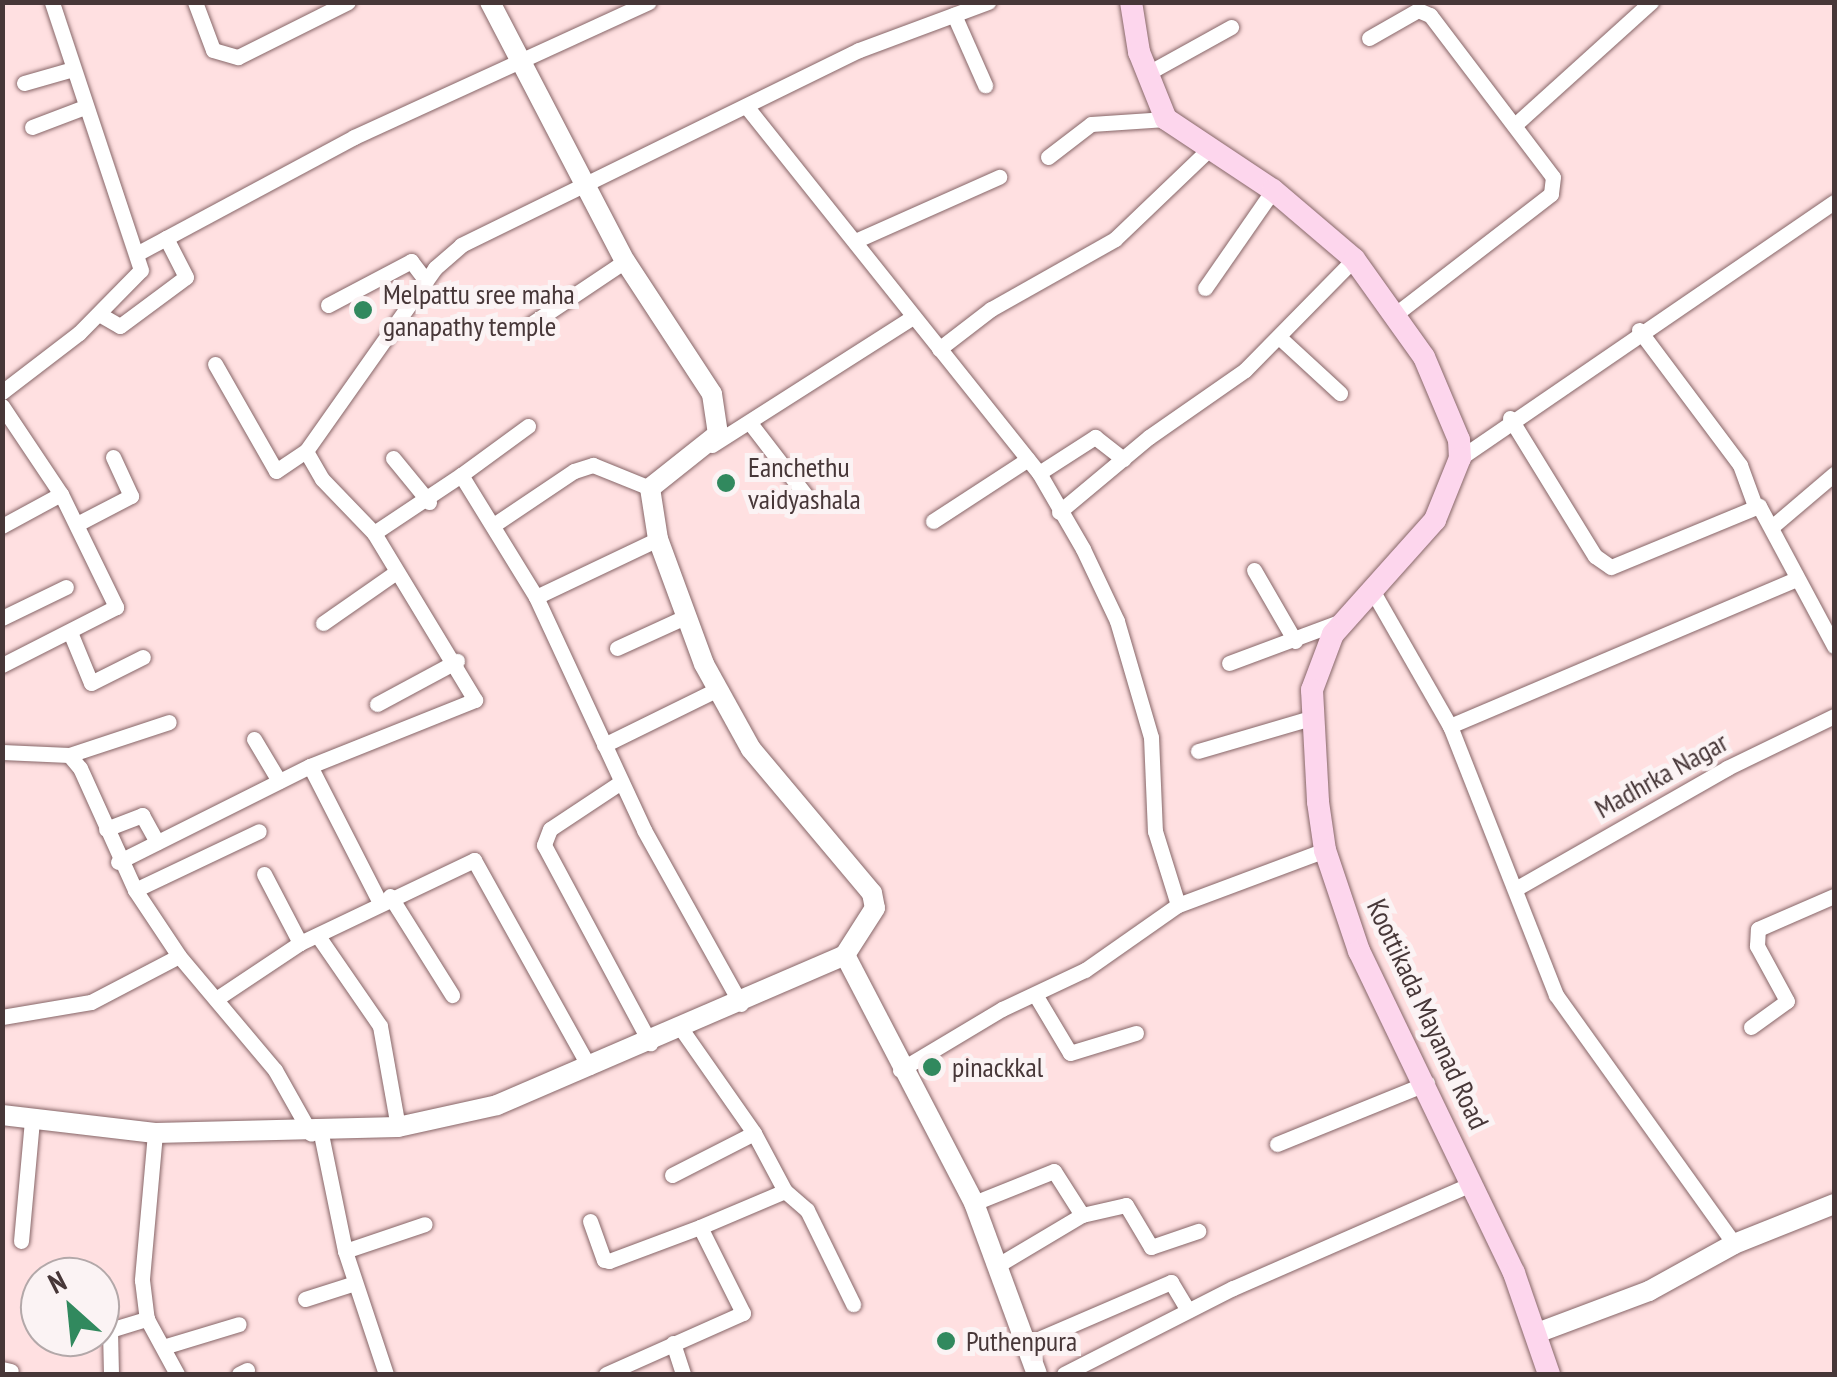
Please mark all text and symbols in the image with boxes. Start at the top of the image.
place label: Melpattu sree maha ganapathy temple [383,277,575,343]
marker: Melpattu sree maha ganapathy temple [352,299,374,321]
place label: Eanchethu vaidyashala [748,450,861,516]
marker: Eanchethu vaidyashala [713,470,739,496]
street label: Madhrka Nagar [1589,725,1733,825]
street label: Koottikada Mayanad Road [1360,894,1496,1134]
place label: pinackkal [952,1050,1043,1084]
marker: pinackkal [921,1056,943,1078]
north arrow [20,1257,120,1357]
text: N [42,1262,72,1302]
place label: Puthenpura [966,1324,1077,1358]
marker: Puthenpura [935,1330,957,1352]

